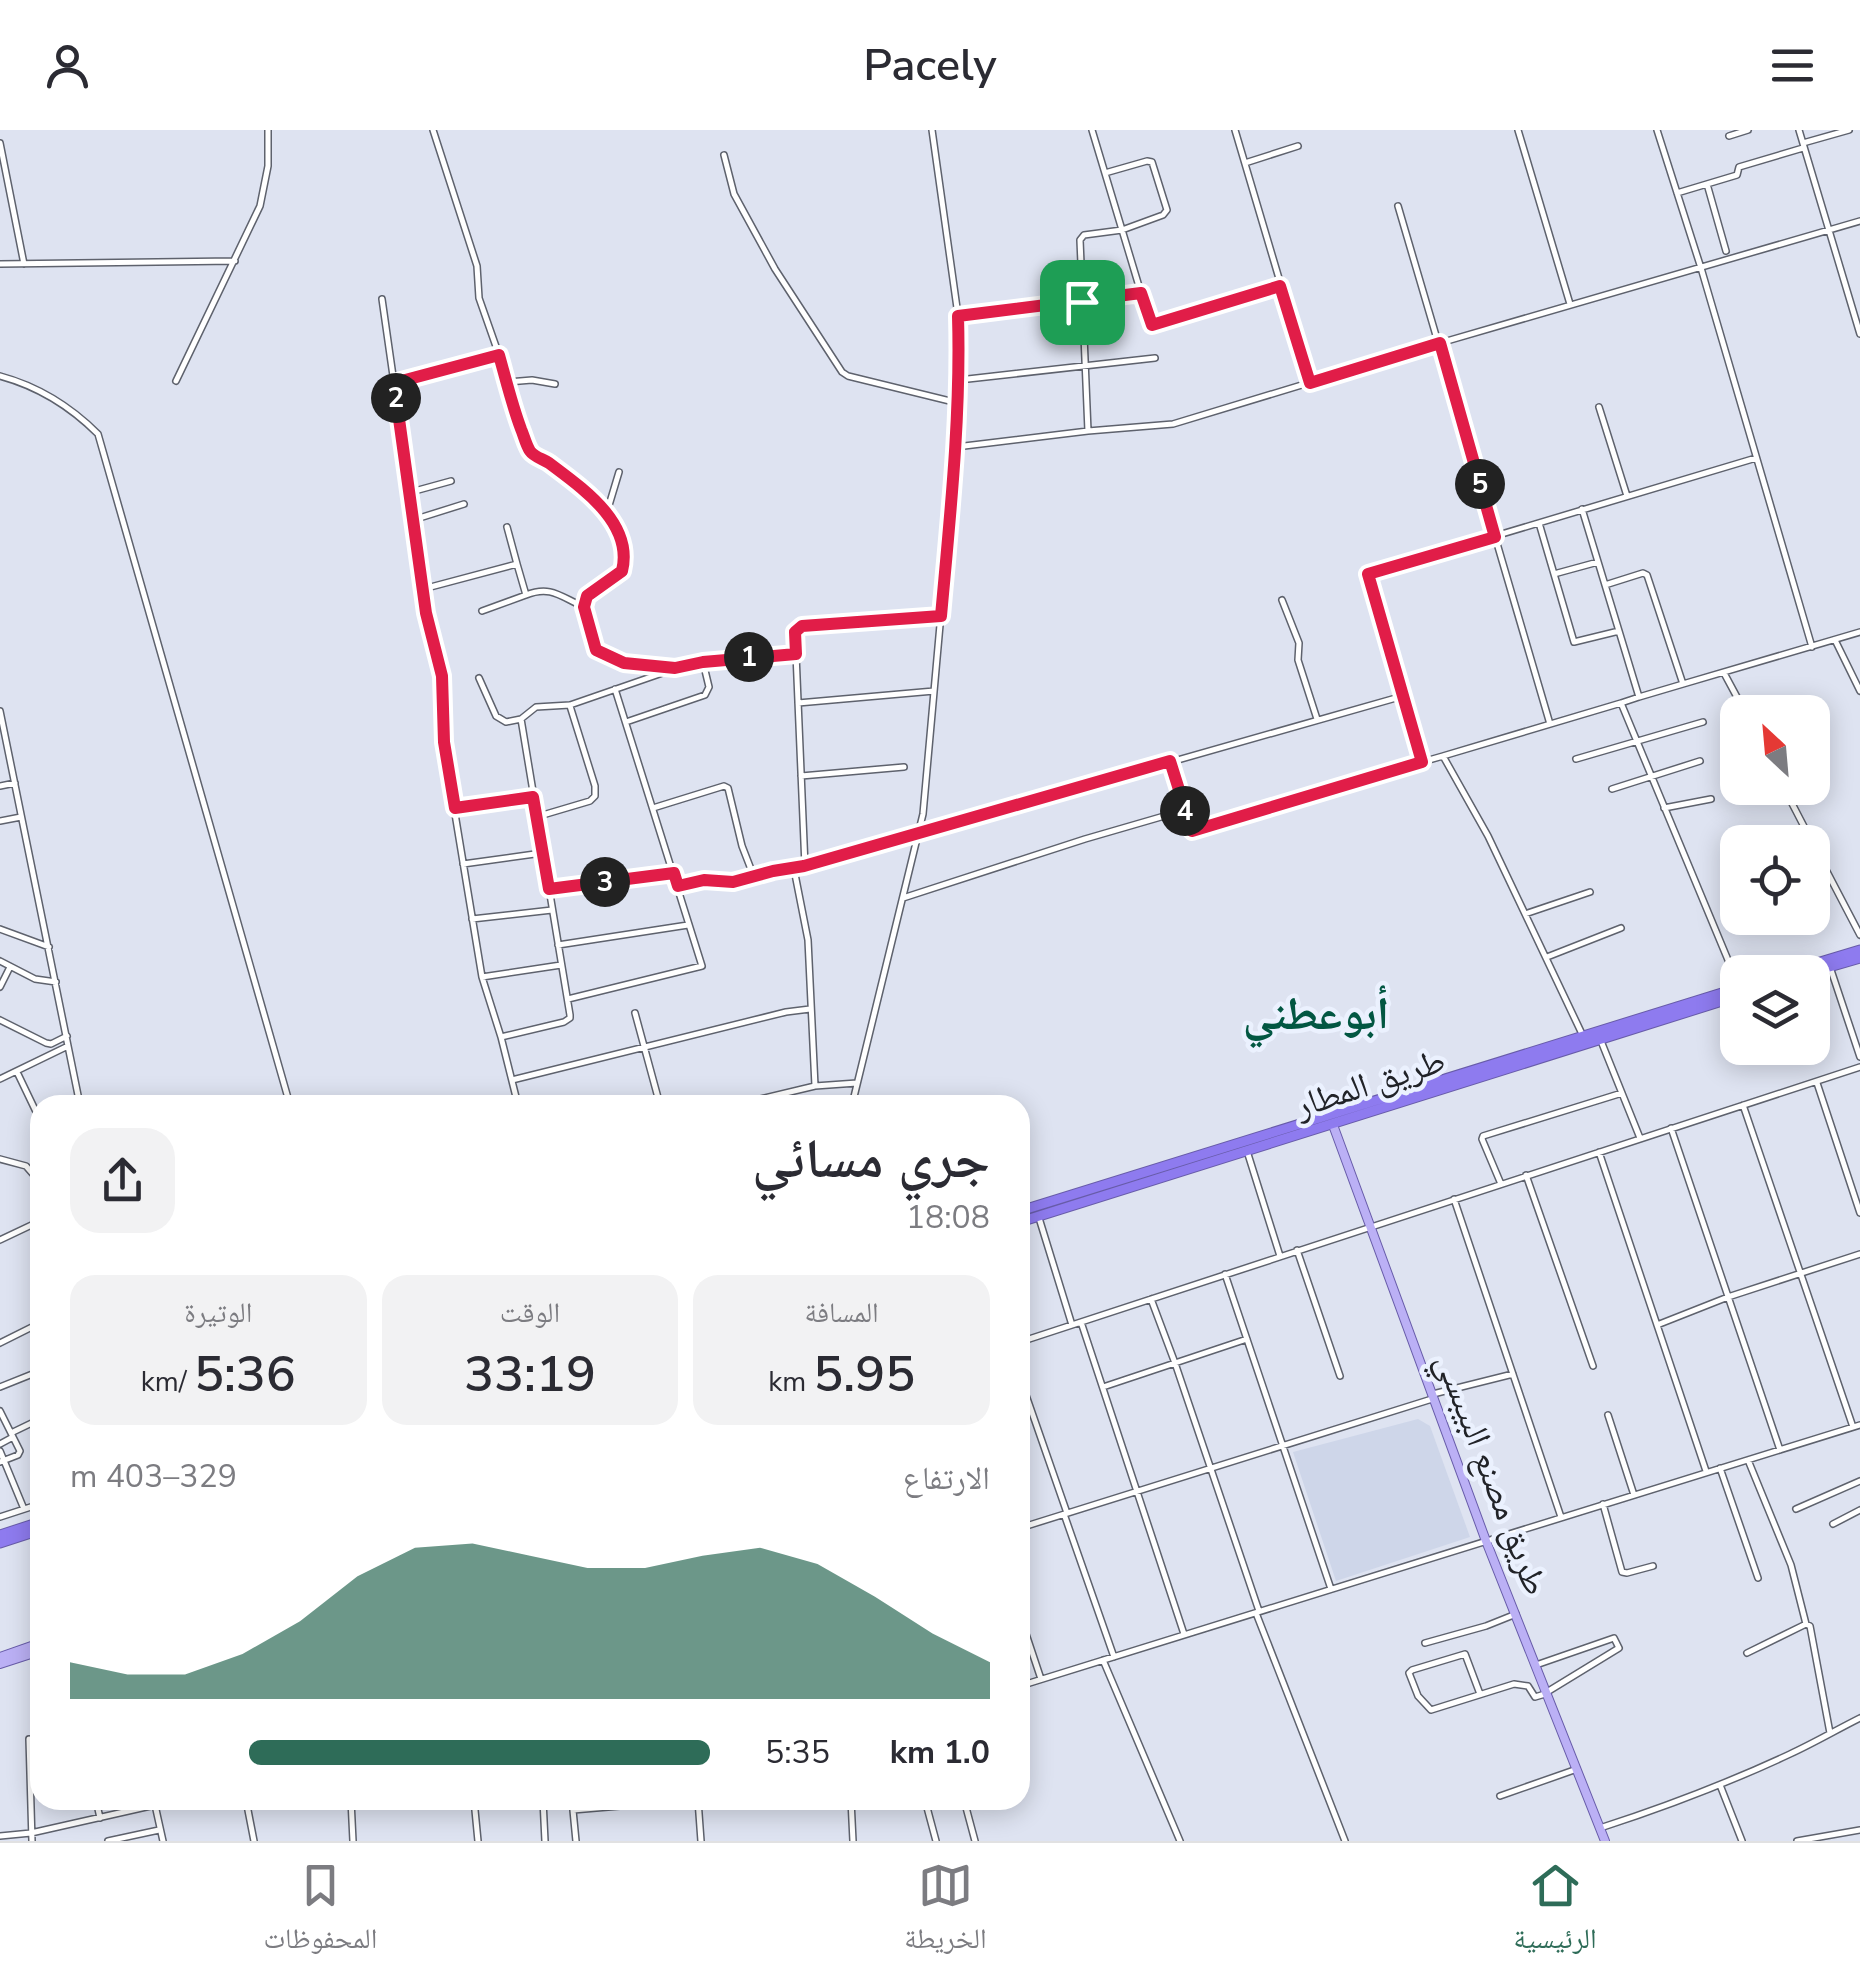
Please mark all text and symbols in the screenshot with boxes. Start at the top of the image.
text: Pacely [863,35,997,96]
icon: person [40,38,95,93]
icon: menu [1765,38,1820,93]
pin [1040,260,1125,345]
icon: arrive [1055,275,1110,330]
pin: 2 [371,373,421,423]
text: 2 [388,379,404,417]
pin: 5 [1455,459,1505,509]
text: 5 [1472,465,1488,503]
pin: 1 [724,632,774,682]
text: 1 [741,638,757,676]
north arrow [1720,695,1830,805]
map controls [1720,695,1830,1065]
pin: 4 [1160,786,1210,836]
text: 4 [1177,792,1193,830]
button: locate [1720,825,1830,935]
pin: 3 [580,857,630,907]
text: 3 [597,863,613,901]
button: layers [1720,955,1830,1065]
district label: أبوعطني [1243,984,1389,1049]
street label: طريق المطار [1288,1037,1451,1130]
text: جري مسائي [752,1121,990,1196]
button: share [70,1128,175,1233]
text: 18:08 [906,1196,990,1239]
text: الوتيرة [184,1294,252,1332]
text: الوقت [500,1294,560,1332]
text: المسافة [805,1294,879,1332]
text: 5:36 [194,1340,296,1409]
text: 33:19 [464,1340,596,1409]
text: 5.95 [813,1340,915,1409]
street label: طريق مصنع البيبسي [1421,1346,1560,1603]
text: /km [141,1363,194,1401]
text: km [768,1363,813,1401]
text: 329–403 m [70,1455,237,1498]
text: الارتفاع [903,1457,990,1500]
text: 5:35 [765,1731,830,1774]
text: 1.0 km [890,1731,990,1774]
tab: المحفوظات [263,1858,377,1966]
tab: الخريطة [904,1858,987,1966]
tab: الرئيسية [1514,1858,1597,1966]

